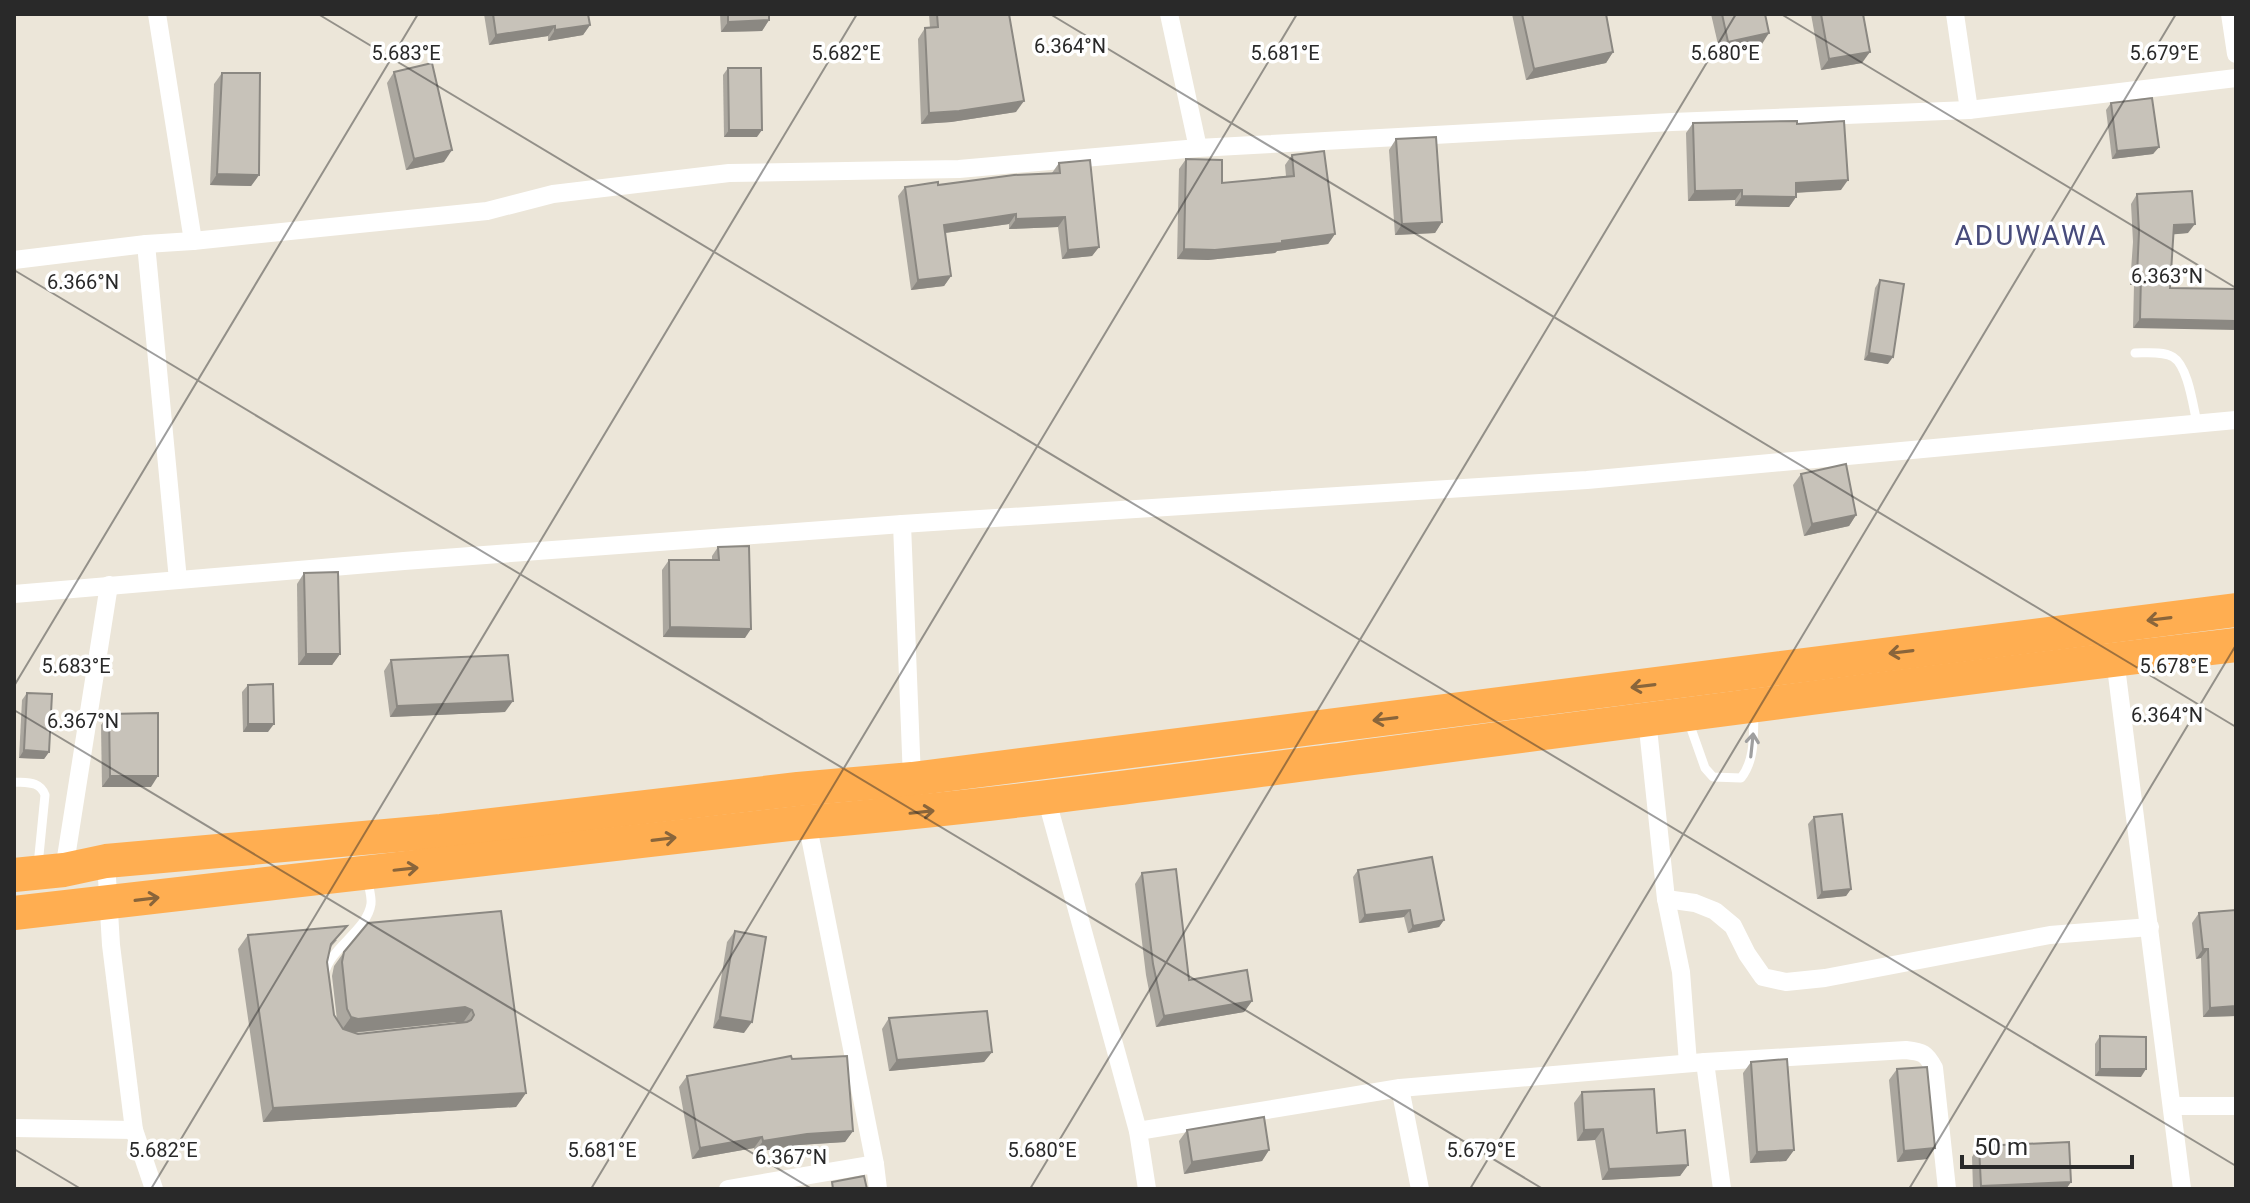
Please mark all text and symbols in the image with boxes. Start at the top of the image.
text: 6.364°N [1034,34,1106,58]
text: 5.683°E [371,41,441,65]
text: 5.682°E [811,41,881,65]
text: 5.681°E [1250,41,1320,65]
text: 5.680°E [1690,41,1760,65]
text: 5.679°E [2129,41,2199,65]
district label: ADUWAWA [1955,219,2107,252]
text: 6.363°N [2131,264,2203,288]
text: 6.366°N [47,270,119,294]
one-way arrow [2146,612,2172,627]
one-way arrow [1889,645,1914,660]
text: 5.683°E [41,654,111,678]
text: 5.678°E [2139,654,2209,678]
one-way arrow [1630,678,1657,693]
text: 6.364°N [2131,703,2203,727]
text: 6.367°N [47,709,119,733]
one-way arrow [1373,712,1398,727]
one-way arrow [1744,732,1759,759]
one-way arrow [908,805,935,820]
one-way arrow [650,832,677,847]
one-way arrow [392,862,418,877]
one-way arrow [134,891,159,906]
scale bar [1962,1119,2132,1169]
text: 50 m [1974,1133,2028,1161]
text: 5.682°E [128,1138,198,1162]
text: 5.681°E [567,1138,637,1162]
text: 5.680°E [1007,1138,1077,1162]
text: 5.679°E [1446,1138,1516,1162]
text: 6.367°N [755,1145,827,1169]

